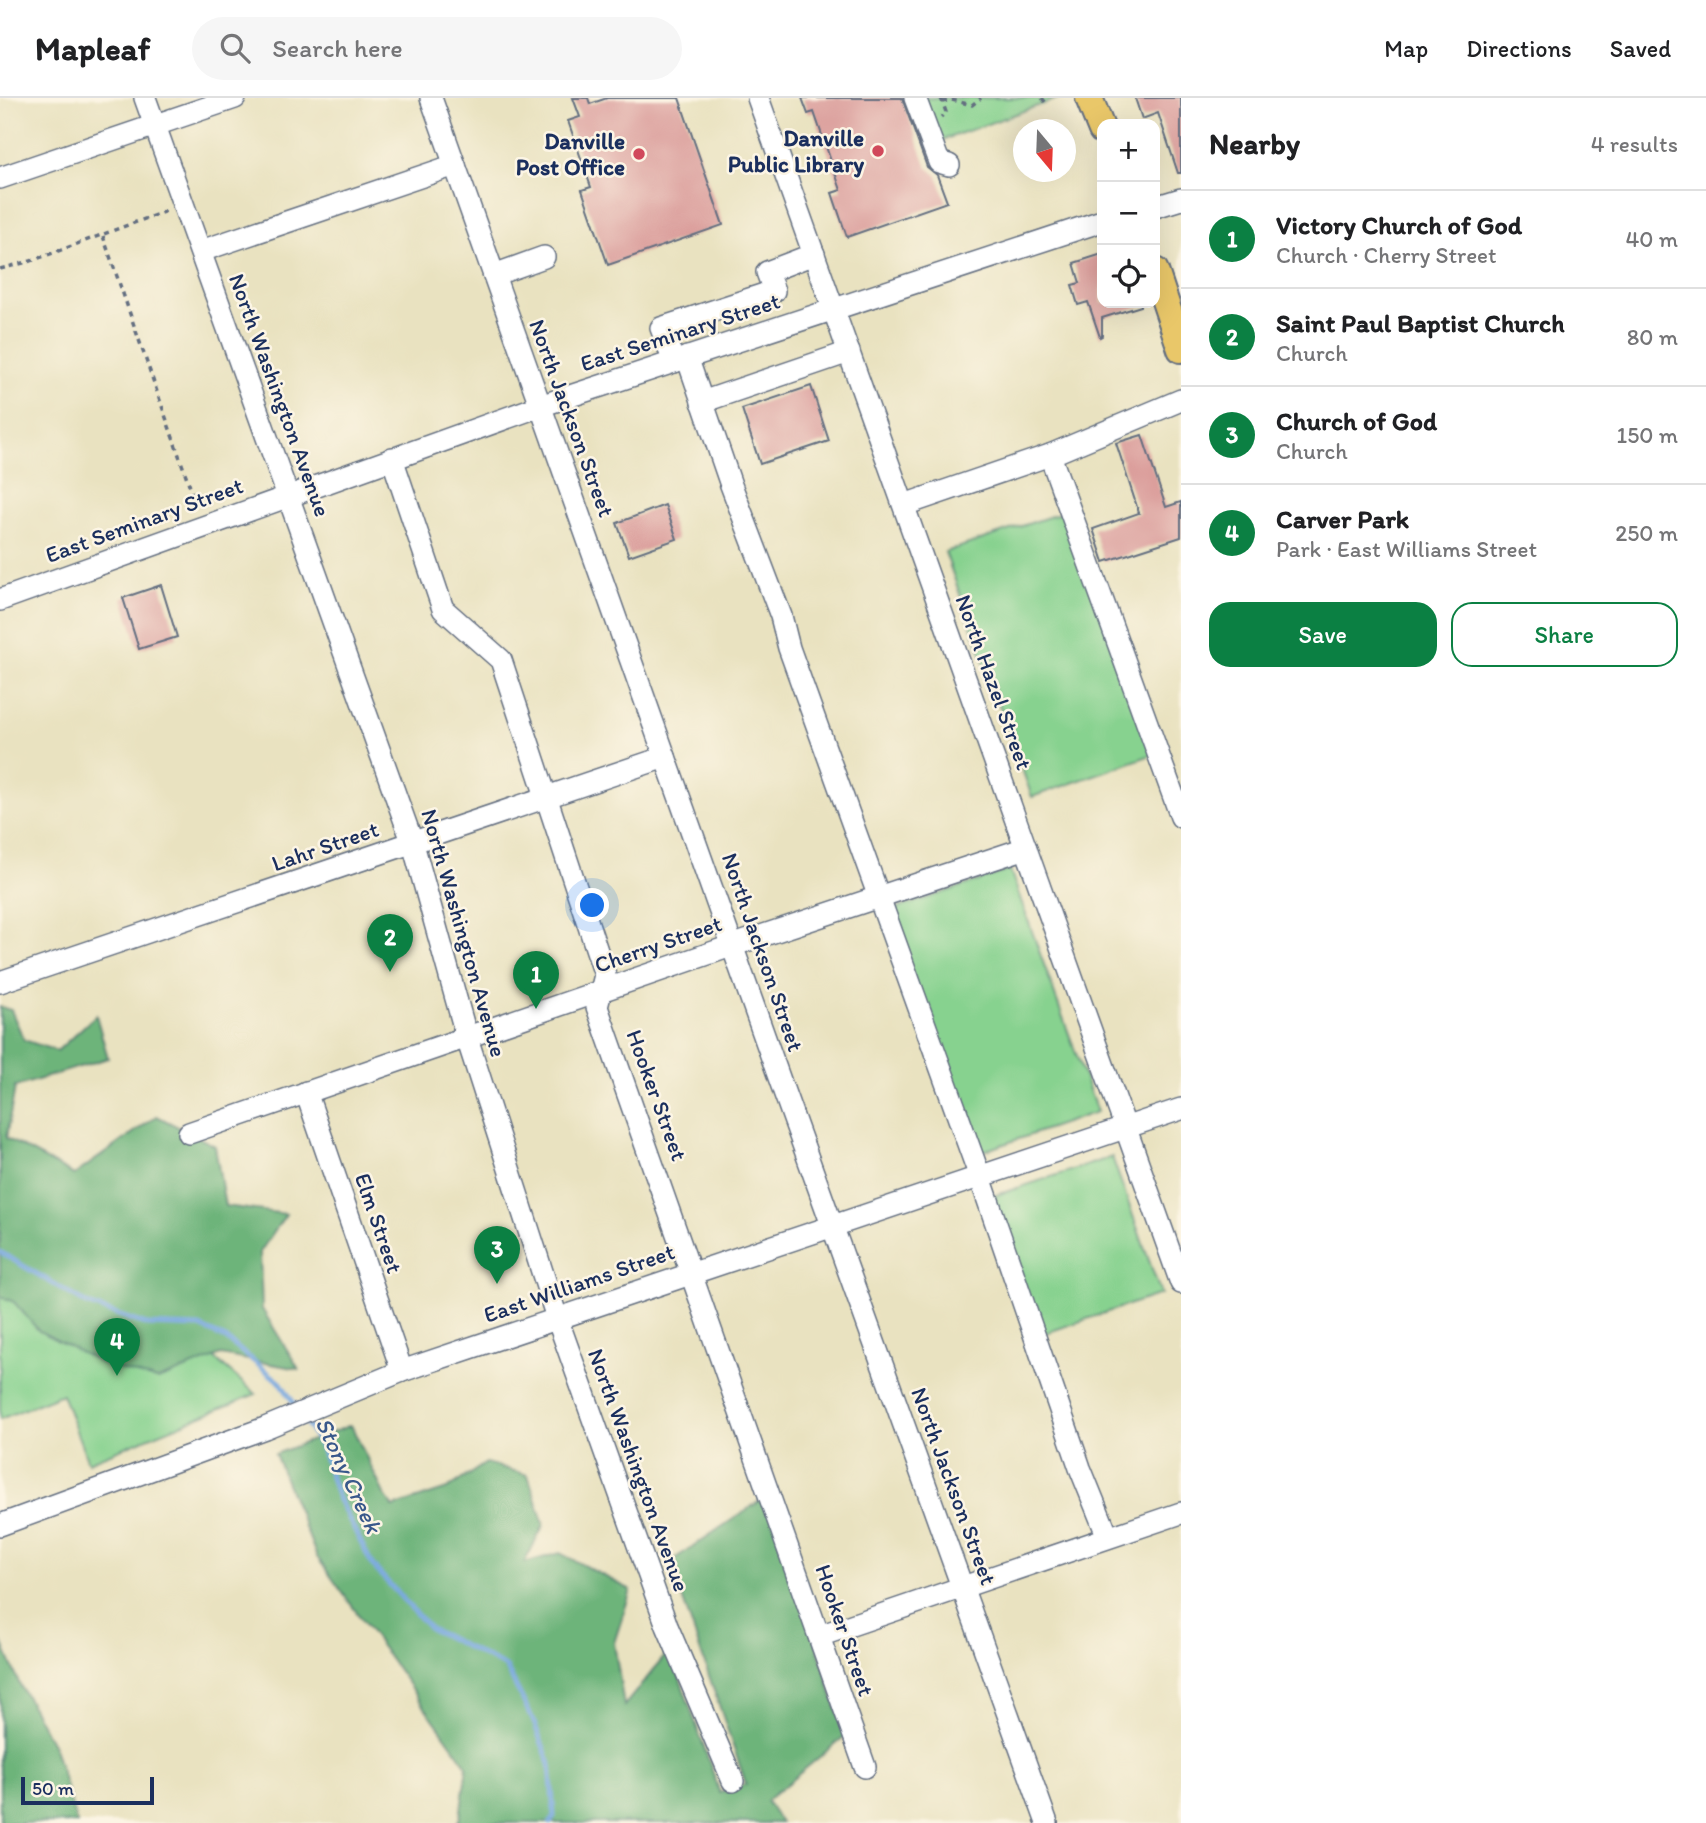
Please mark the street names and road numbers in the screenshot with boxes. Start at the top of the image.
street label: North Washington Avenue [223,270,337,520]
street label: East Seminary Street [577,286,784,377]
street label: North Jackson Street [523,315,621,521]
street label: East Seminary Street [41,471,247,569]
street label: North Hazel Street [949,591,1039,774]
street label: North Washington Avenue [415,806,513,1060]
street label: Lahr Street [268,815,382,877]
street label: North Jackson Street [716,849,810,1055]
street label: Cherry Street [591,909,725,979]
street label: Hooker Street [620,1026,694,1165]
street label: Elm Street [349,1169,409,1277]
street label: East Williams Street [480,1237,678,1329]
street label: North Washington Avenue [582,1345,696,1595]
street label: North Jackson Street [905,1383,1003,1589]
street label: Hooker Street [809,1560,881,1700]

